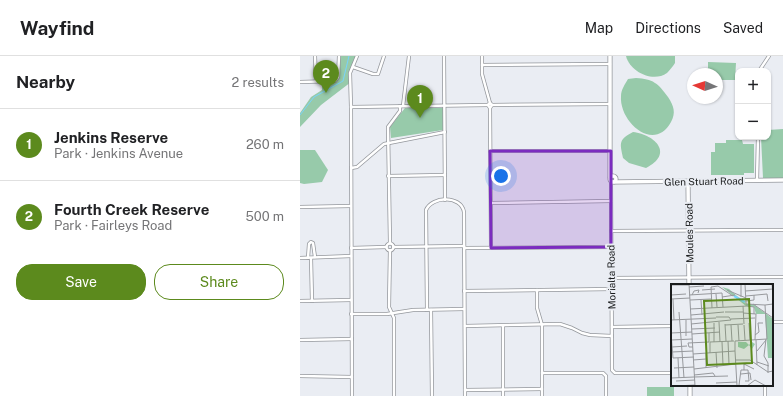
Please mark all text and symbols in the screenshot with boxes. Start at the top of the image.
text: Wayfind [20,17,94,39]
text: Map [585,20,613,36]
text: Directions [635,20,701,36]
text: Saved [723,20,763,36]
pin: 2 [313,60,339,93]
north arrow [687,68,723,104]
map controls [735,68,771,140]
button: + [735,68,771,104]
text: Nearby [16,72,75,92]
text: 2 results [232,75,284,90]
pin: 1 [407,85,433,118]
button: − [735,104,771,140]
text: Jenkins Reserve [54,129,168,146]
text: 1 [26,137,32,152]
text: 260 m [246,137,284,152]
text: Park · Jenkins Avenue [54,146,183,161]
your location [491,166,511,186]
street label: Glen Stuart Road [664,174,744,188]
text: Fourth Creek Reserve [54,201,209,218]
street label: Moules Road [682,203,696,263]
text: 2 [25,209,33,224]
text: 500 m [245,209,284,224]
text: Park · Fairleys Road [54,218,172,233]
street label: Morialta Road [604,245,618,309]
button: Save [16,264,146,300]
button: Share [154,264,284,300]
inset map [671,284,773,386]

